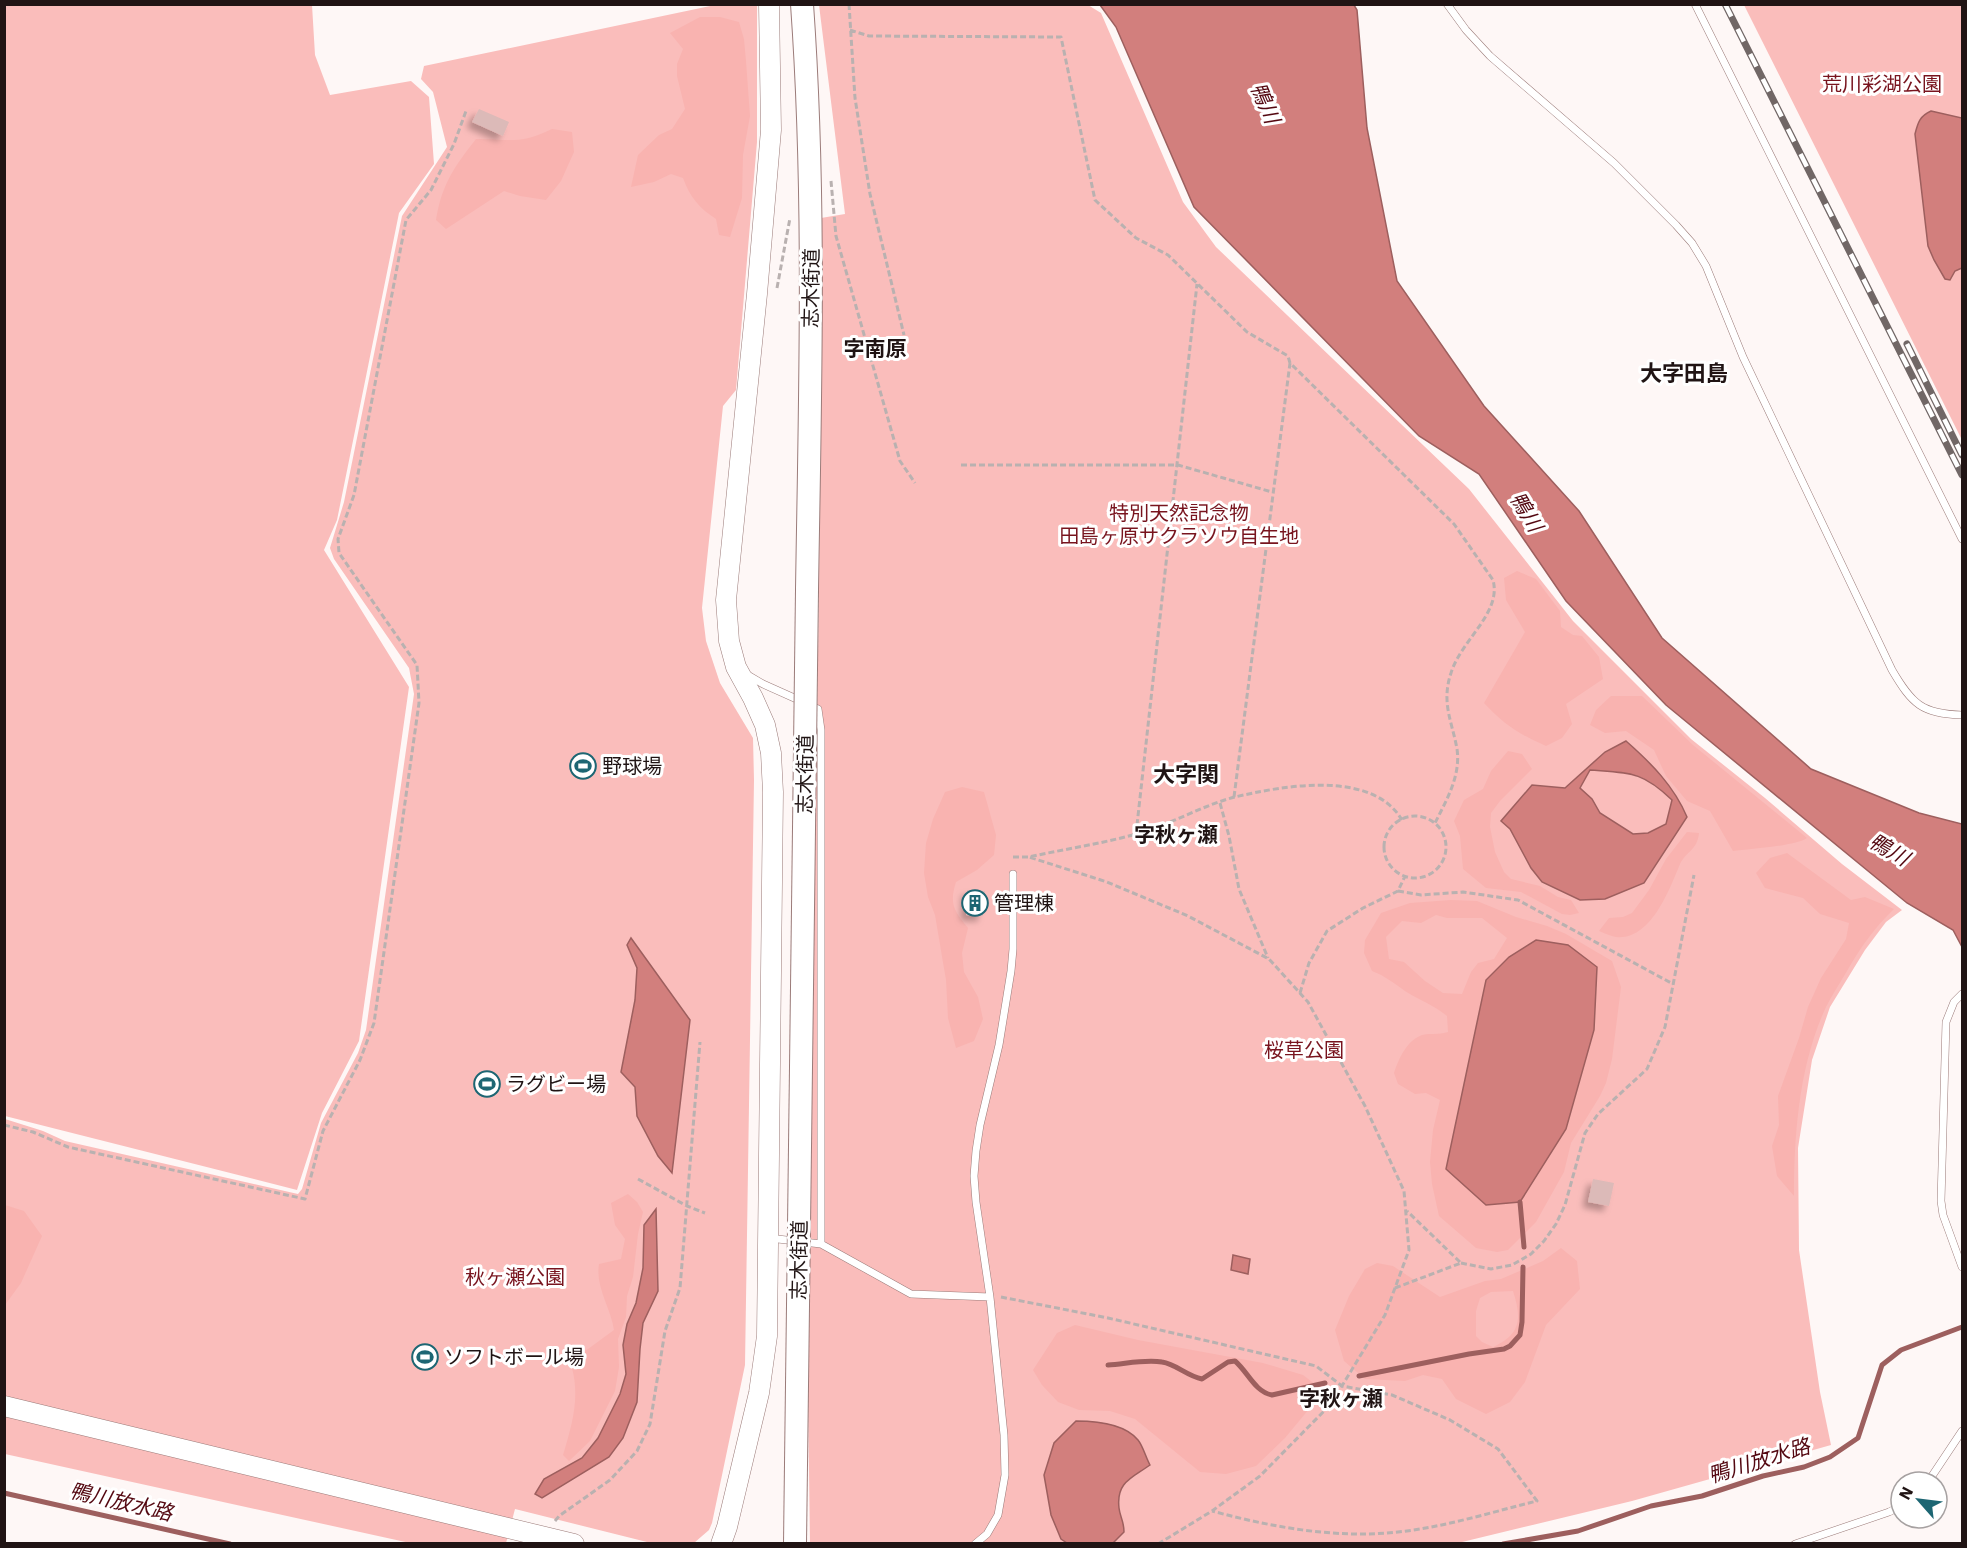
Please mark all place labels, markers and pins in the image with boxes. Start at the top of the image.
sports icon: 野球場 [568,751,598,781]
place label: 野球場 [602,752,662,779]
building icon: 管理棟 [960,888,990,918]
place label: 管理棟 [994,889,1054,916]
sports icon: ラグビー場 [472,1069,502,1099]
place label: ラグビー場 [506,1070,606,1097]
sports icon: ソフトボール場 [410,1342,440,1372]
place label: ソフトボール場 [444,1343,584,1370]

